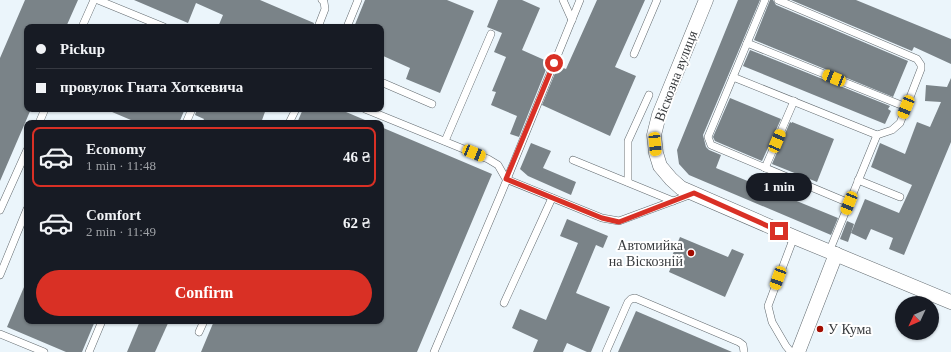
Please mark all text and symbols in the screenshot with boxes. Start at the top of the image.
street label: Віскозна вулиця [652,28,700,124]
text: Pickup [60,41,105,57]
route start [545,54,563,72]
car [821,68,847,88]
text: провулок Гната Хоткевича [60,79,243,95]
car [896,94,916,120]
car [767,128,787,154]
car [648,132,662,156]
icon: car [38,139,74,175]
text: Economy [86,141,146,157]
car [461,143,487,163]
text: 46 ₴ [343,149,370,165]
text: 1 min · 11:48 [86,158,156,173]
callout: 1 min [746,173,812,201]
text: 1 min [763,179,795,194]
car [839,190,859,216]
icon: car [38,205,74,241]
text: Comfort [86,207,141,223]
text: 62 ₴ [343,215,370,231]
route end [770,222,788,240]
text: 2 min · 11:49 [86,224,156,239]
place label: Автомийка на Віскозній [609,238,684,269]
marker: Автомийка на Віскозній [686,248,696,258]
car [768,265,788,291]
button: Confirm [36,270,372,316]
north arrow [895,296,939,340]
map controls [895,296,939,340]
place label: У Кума [828,322,872,337]
marker: У Кума [815,324,825,334]

